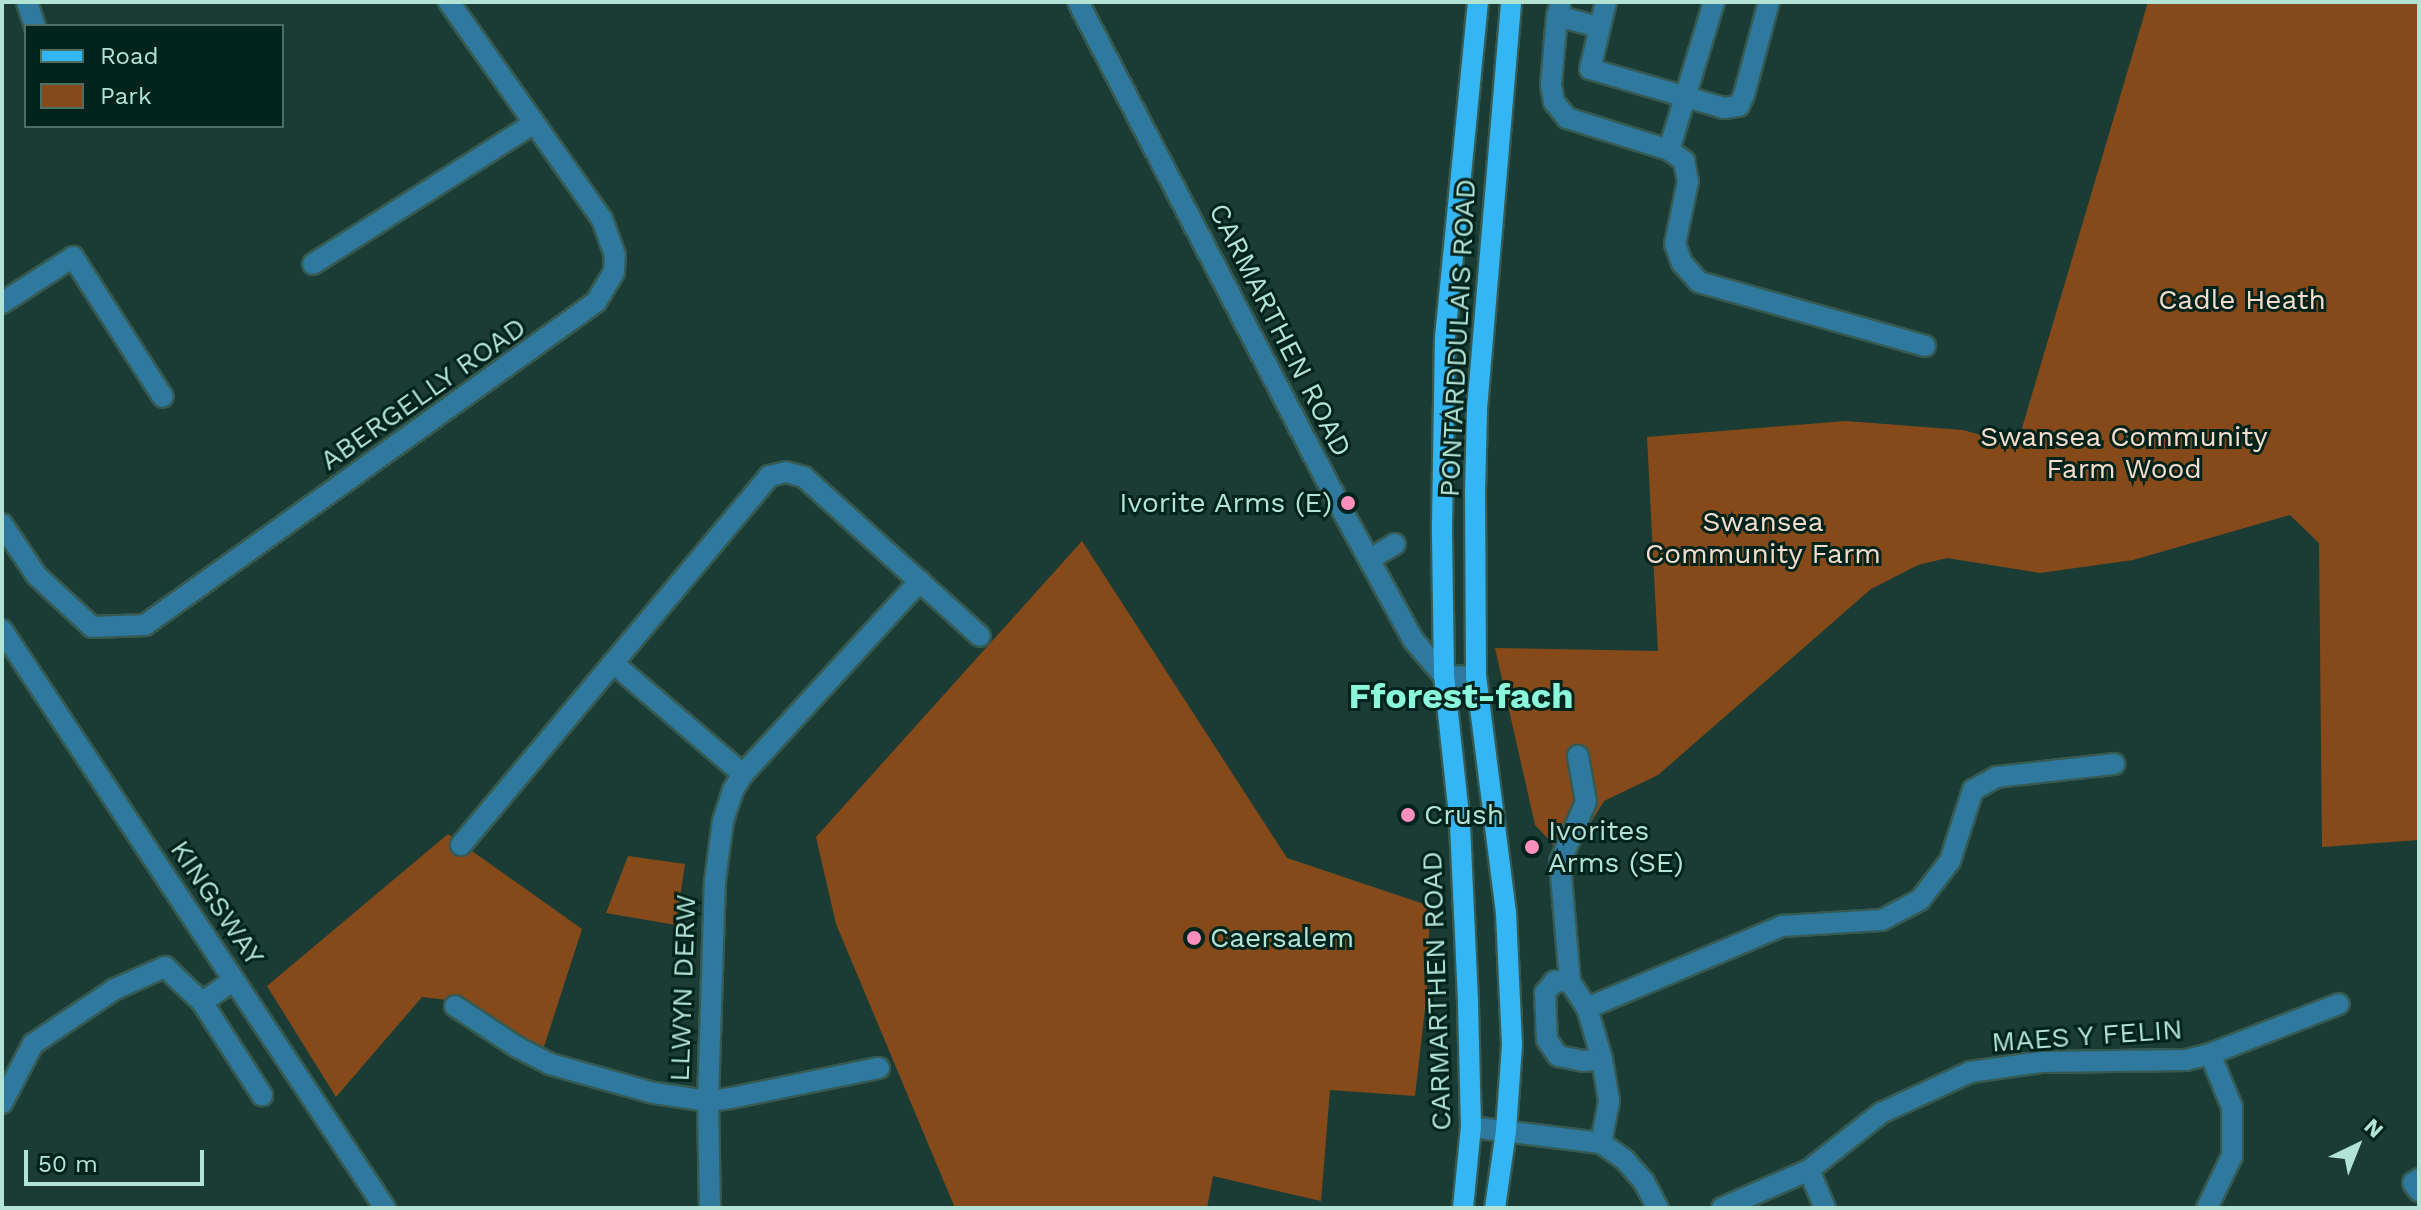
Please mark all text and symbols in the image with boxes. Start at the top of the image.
legend [24,24,284,128]
text: Road [100,42,159,70]
text: Park [100,82,152,110]
street label: PONTARDDULAIS ROAD [1433,178,1483,498]
street label: CARMARTHEN ROAD [1202,198,1358,462]
park label: Cadle Heath [2158,283,2326,317]
street label: ABERGELLY ROAD [313,310,533,478]
park label: Swansea Community Farm Wood [1980,420,2268,486]
place label: Ivorite Arms (E) [1118,486,1332,520]
marker: Ivorite Arms (E) [1339,494,1357,512]
park label: Swansea Community Farm [1645,505,1881,571]
district label: Fforest-fach [1349,675,1573,719]
place label: Crush [1424,798,1504,832]
marker: Crush [1399,806,1417,824]
place label: Ivorites Arms (SE) [1548,814,1684,880]
street label: KINGSWAY [163,834,271,972]
marker: Ivorites Arms (SE) [1523,838,1541,856]
street label: CARMARTHEN ROAD [1415,851,1459,1131]
street label: LLWYN DERW [663,894,703,1082]
place label: Caersalem [1210,921,1354,955]
marker: Caersalem [1185,929,1203,947]
street label: MAES Y FELIN [1989,1012,2185,1060]
north arrow [2317,1106,2397,1186]
text: N [2359,1113,2388,1143]
scale bar [28,1134,208,1184]
text: 50 m [38,1150,98,1178]

